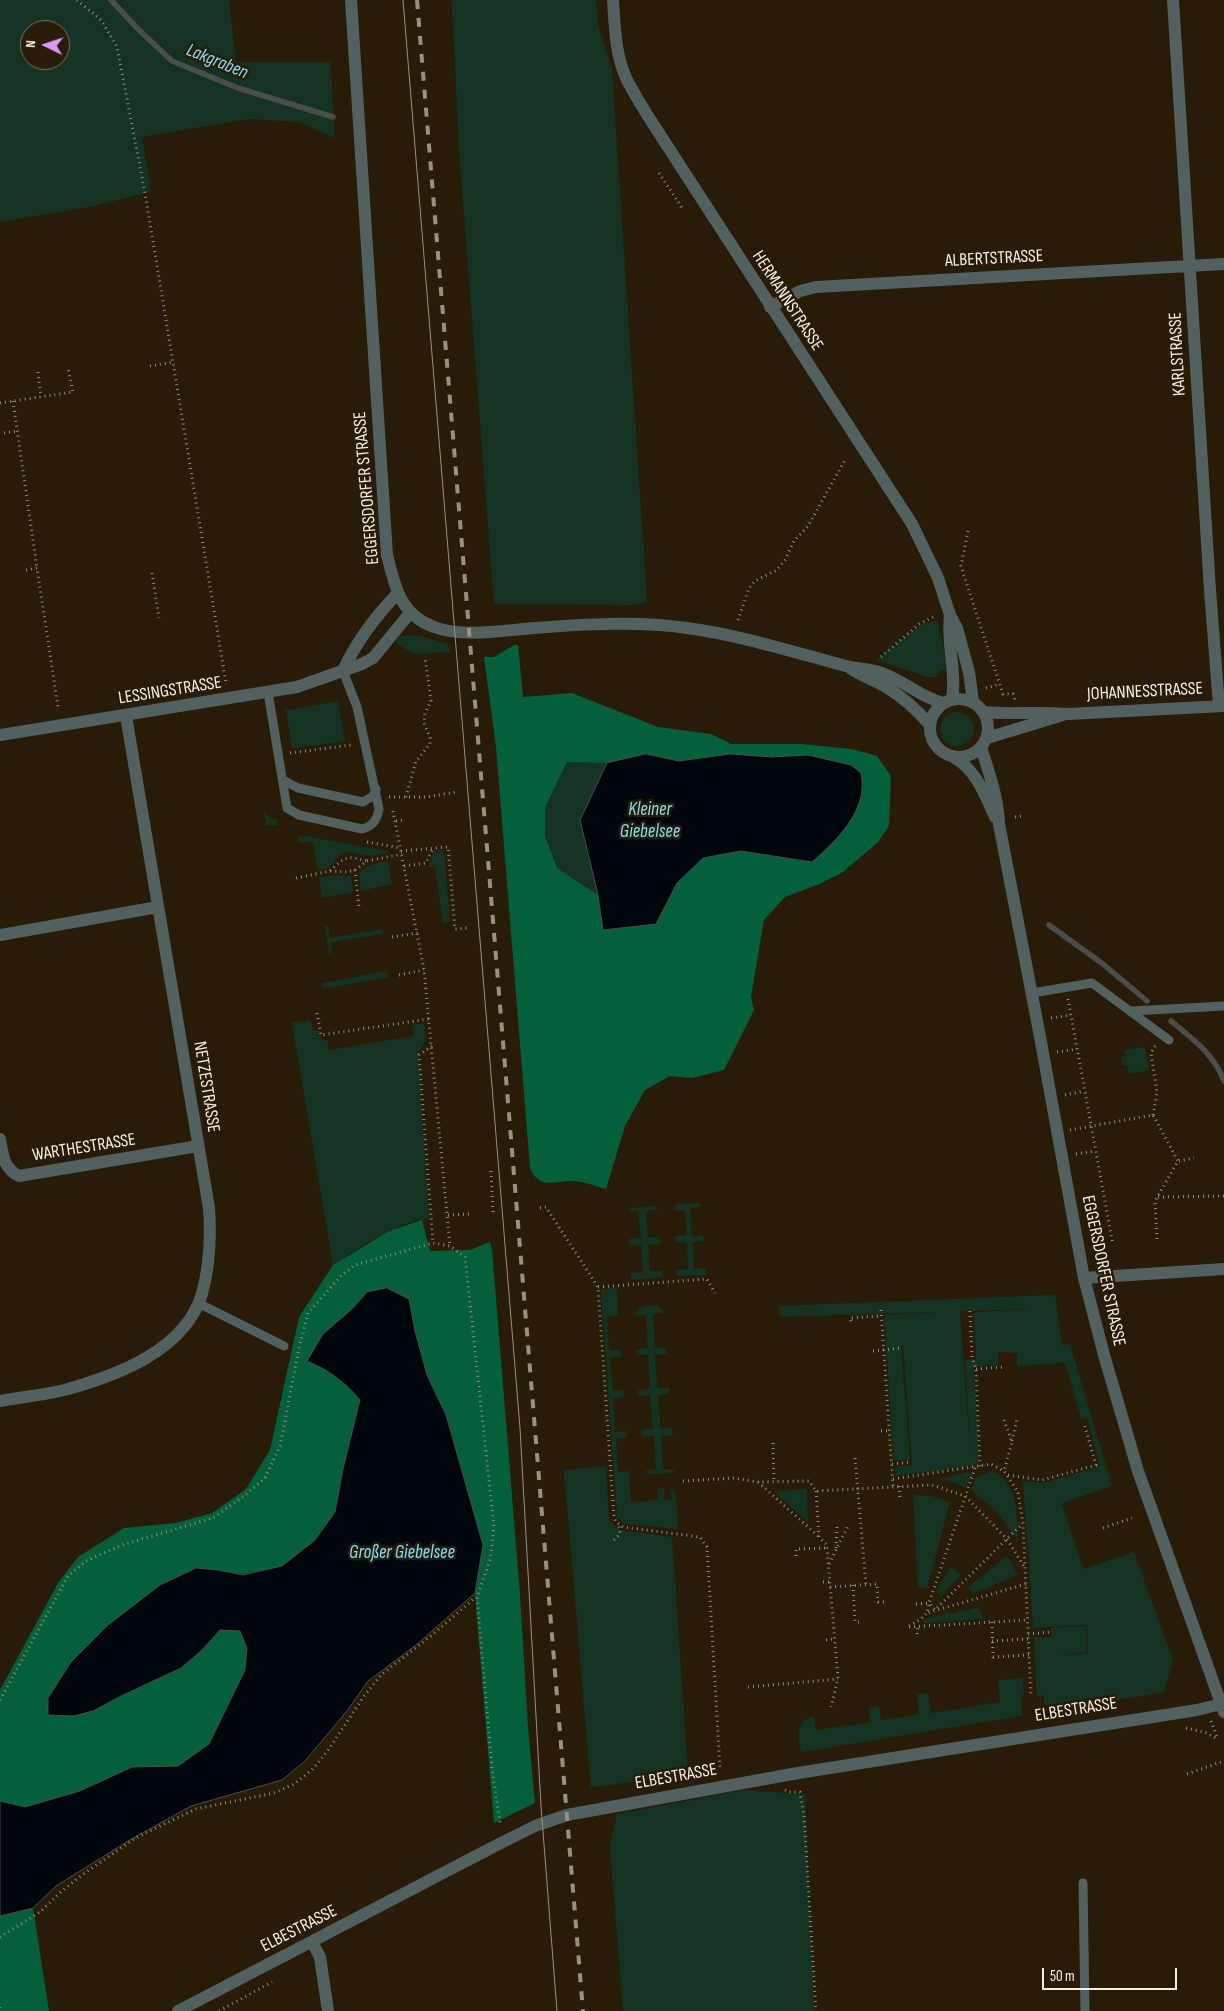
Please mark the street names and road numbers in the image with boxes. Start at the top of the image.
street label: ALBERTSTRASSE [944,246,1044,272]
street label: HERMANNSTRASSE [747,247,827,355]
street label: KARLSTRASSE [1165,311,1191,397]
street label: EGGERSDORFER STRASSE [350,411,384,565]
street label: LESSINGSTRASSE [117,672,223,710]
street label: JOHANNESSTRASSE [1087,678,1203,706]
street label: NETZESTRASSE [188,1040,224,1134]
street label: WARTHESTRASSE [31,1129,137,1167]
street label: EGGERSDORFER STRASSE [1076,1194,1130,1348]
street label: ELBESTRASSE [1033,1693,1119,1727]
street label: ELBESTRASSE [633,1759,719,1795]
street label: ELBESTRASSE [257,1901,341,1957]

